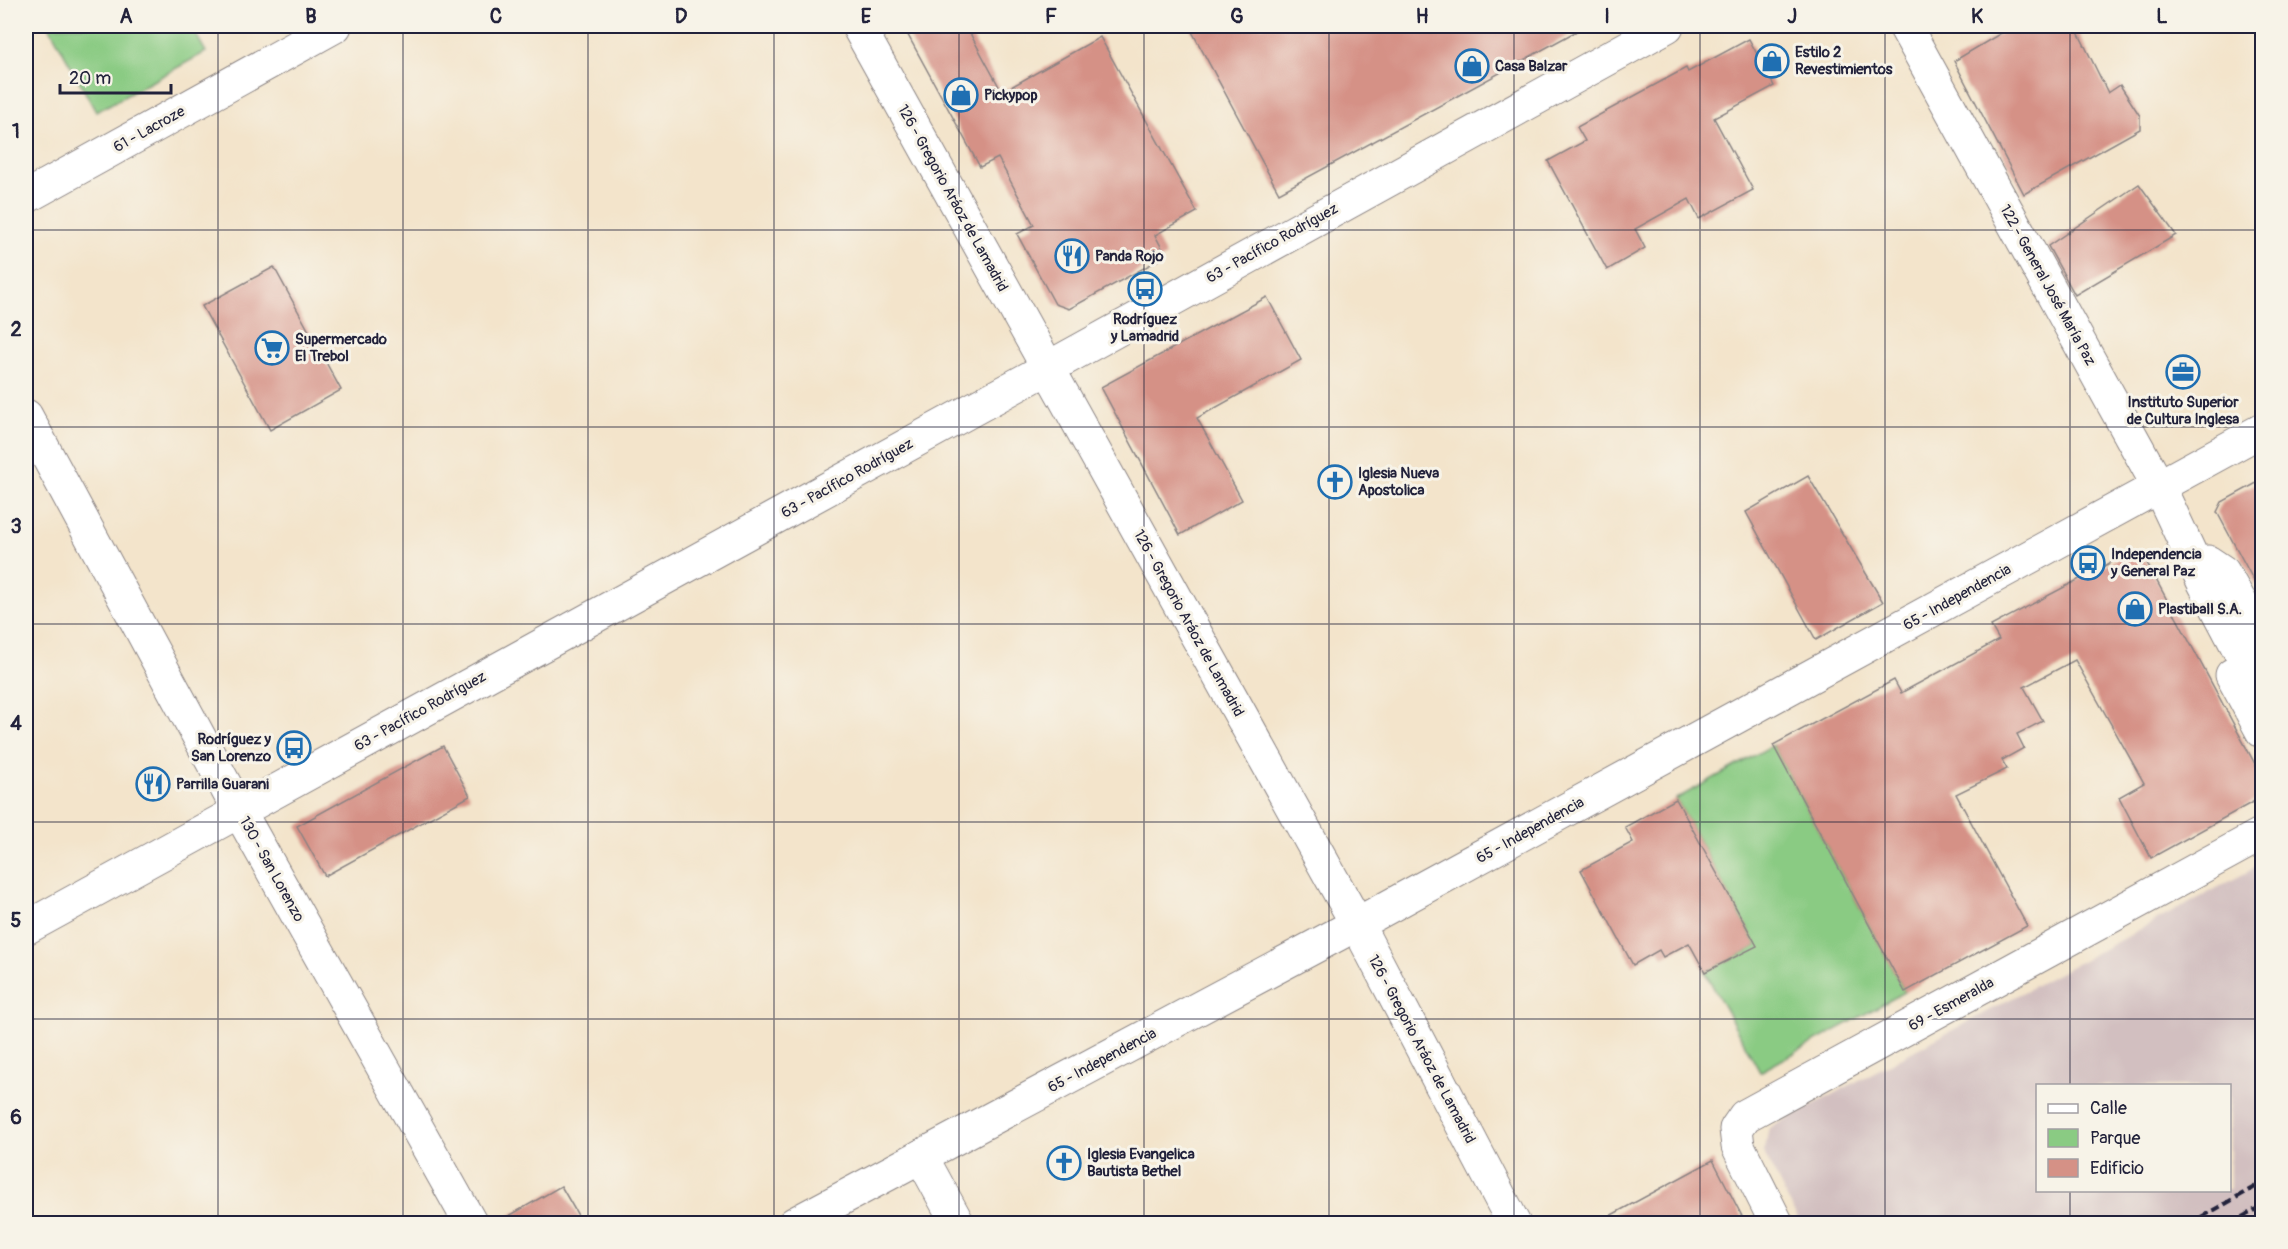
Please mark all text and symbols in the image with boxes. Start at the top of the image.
text: A [120,4,133,29]
text: B [305,4,317,29]
text: C [490,4,502,29]
text: D [675,4,688,29]
text: E [861,4,872,29]
text: F [1045,4,1057,29]
text: G [1230,4,1244,29]
text: H [1416,4,1429,29]
text: I [1604,4,1610,29]
text: J [1787,4,1797,29]
text: K [1971,4,1983,29]
text: L [2156,4,2168,29]
shop icon: Estilo 2 Revestimientos [1754,43,1790,79]
place label: Estilo 2 Revestimientos [1795,43,1893,79]
shop icon: Casa Balzar [1454,48,1490,84]
scale bar [60,57,171,95]
place label: Casa Balzar [1495,57,1568,76]
text: 20 m [69,67,111,90]
shop icon: Pickypop [943,77,979,113]
place label: Pickypop [984,86,1038,105]
street label: 126 - Gregorio Aráoz de Lamadrid [893,101,1012,295]
street label: 61 - Lacroze [110,102,189,157]
text: 1 [12,119,20,144]
street label: 63 - Pacífico Rodríguez [1203,199,1342,288]
street label: 122 - General José María Paz [1995,202,2100,369]
restaurant icon: Panda Rojo [1054,238,1090,274]
place label: Panda Rojo [1095,247,1164,266]
bus stop icon: Rodríguez y Lamadrid [1127,271,1163,307]
place label: Rodríguez y Lamadrid [1110,310,1179,346]
text: 2 [10,317,22,342]
supermarket icon: Supermercado El Trebol [254,330,290,366]
place label: Supermercado El Trebol [295,330,387,366]
office icon: Instituto Superior de Cultura Inglesa [2165,354,2201,390]
place label: Instituto Superior de Cultura Inglesa [2127,393,2239,429]
street label: 63 - Pacífico Rodríguez [778,434,917,523]
church icon: Iglesia Nueva Apostolica [1317,464,1353,500]
place label: Iglesia Nueva Apostolica [1358,464,1439,500]
text: 3 [10,514,22,539]
street label: 126 - Gregorio Aráoz de Lamadrid [1129,526,1248,720]
bus stop icon: Independencia y General Paz [2070,545,2106,581]
place label: Independencia y General Paz [2110,545,2202,581]
street label: 65 - Independencia [1900,560,2015,635]
shop icon: Plastiball S.A. [2117,591,2153,627]
place label: Plastiball S.A. [2158,600,2242,619]
street label: 63 - Pacífico Rodríguez [351,667,490,756]
text: 4 [10,711,22,736]
place label: Rodríguez y San Lorenzo [191,730,272,766]
bus stop icon: Rodríguez y San Lorenzo [276,730,312,766]
restaurant icon: Parrilla Guarani [135,766,171,802]
place label: Parrilla Guarani [176,775,269,794]
street label: 65 - Independencia [1473,793,1588,868]
street label: 130 - San Lorenzo [235,813,308,925]
text: 5 [11,908,22,933]
street label: 126 - Gregorio Aráoz de Lamadrid [1364,952,1479,1147]
street label: 69 - Esmeralda [1905,973,1997,1036]
street label: 65 - Independencia [1045,1024,1160,1097]
legend [2036,1084,2231,1192]
text: Calle [2090,1097,2127,1120]
text: 6 [10,1105,22,1130]
text: Parque [2090,1127,2140,1150]
church icon: Iglesia Evangelica Bautista Bethel [1046,1145,1082,1181]
place label: Iglesia Evangelica Bautista Bethel [1087,1145,1195,1181]
text: Edificio [2090,1157,2144,1180]

